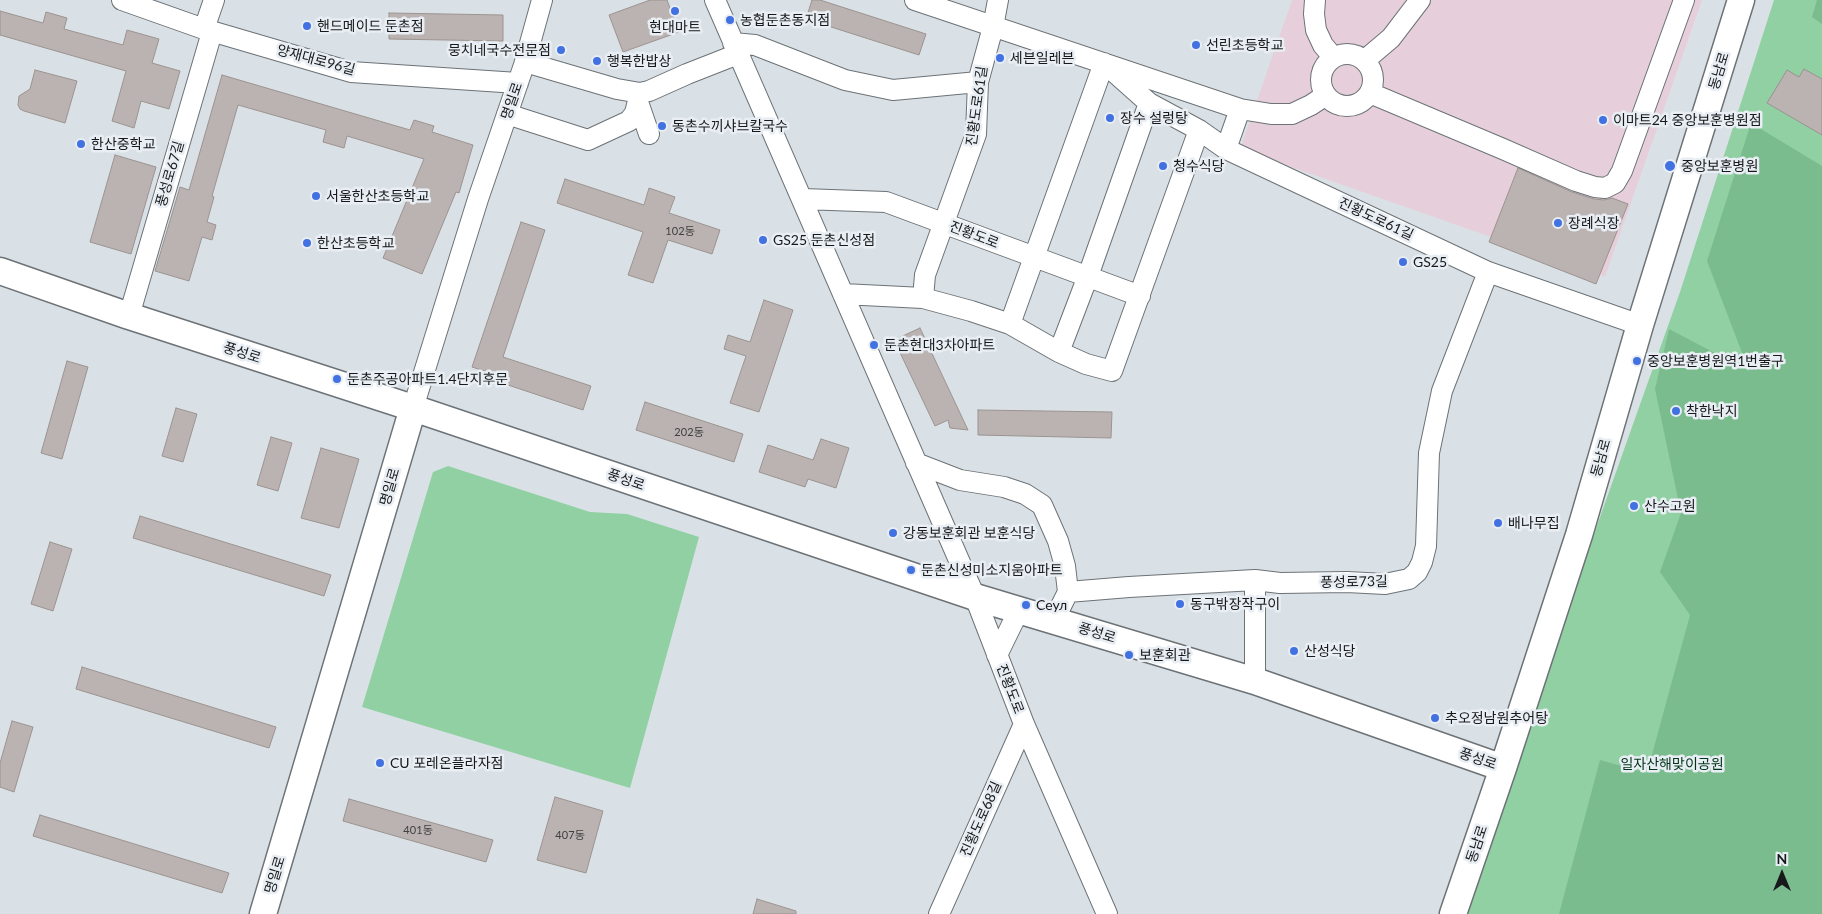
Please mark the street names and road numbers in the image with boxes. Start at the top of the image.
street label: 양재대로96길 [275,41,357,79]
street label: 동남로 [1705,50,1733,92]
street label: 진황도로61길 [963,65,991,147]
street label: 명일로 [498,80,526,122]
street label: 풍성로67길 [153,139,187,209]
street label: 진황도로61길 [1336,194,1416,244]
street label: 진황도로 [947,218,1001,252]
street label: 풍성로 [221,339,263,367]
street label: 동남로 [1588,437,1614,479]
street label: 명일로 [377,466,403,508]
street label: 풍성로 [605,466,647,494]
street label: 풍성로73길 [1320,573,1388,591]
street label: 풍성로 [1076,619,1118,647]
street label: 진황도로 [993,662,1027,716]
street label: 풍성로 [1457,745,1499,773]
street label: 진황도로68길 [957,779,1005,859]
street label: 동남로 [1463,823,1491,865]
street label: 명일로 [261,854,289,896]

